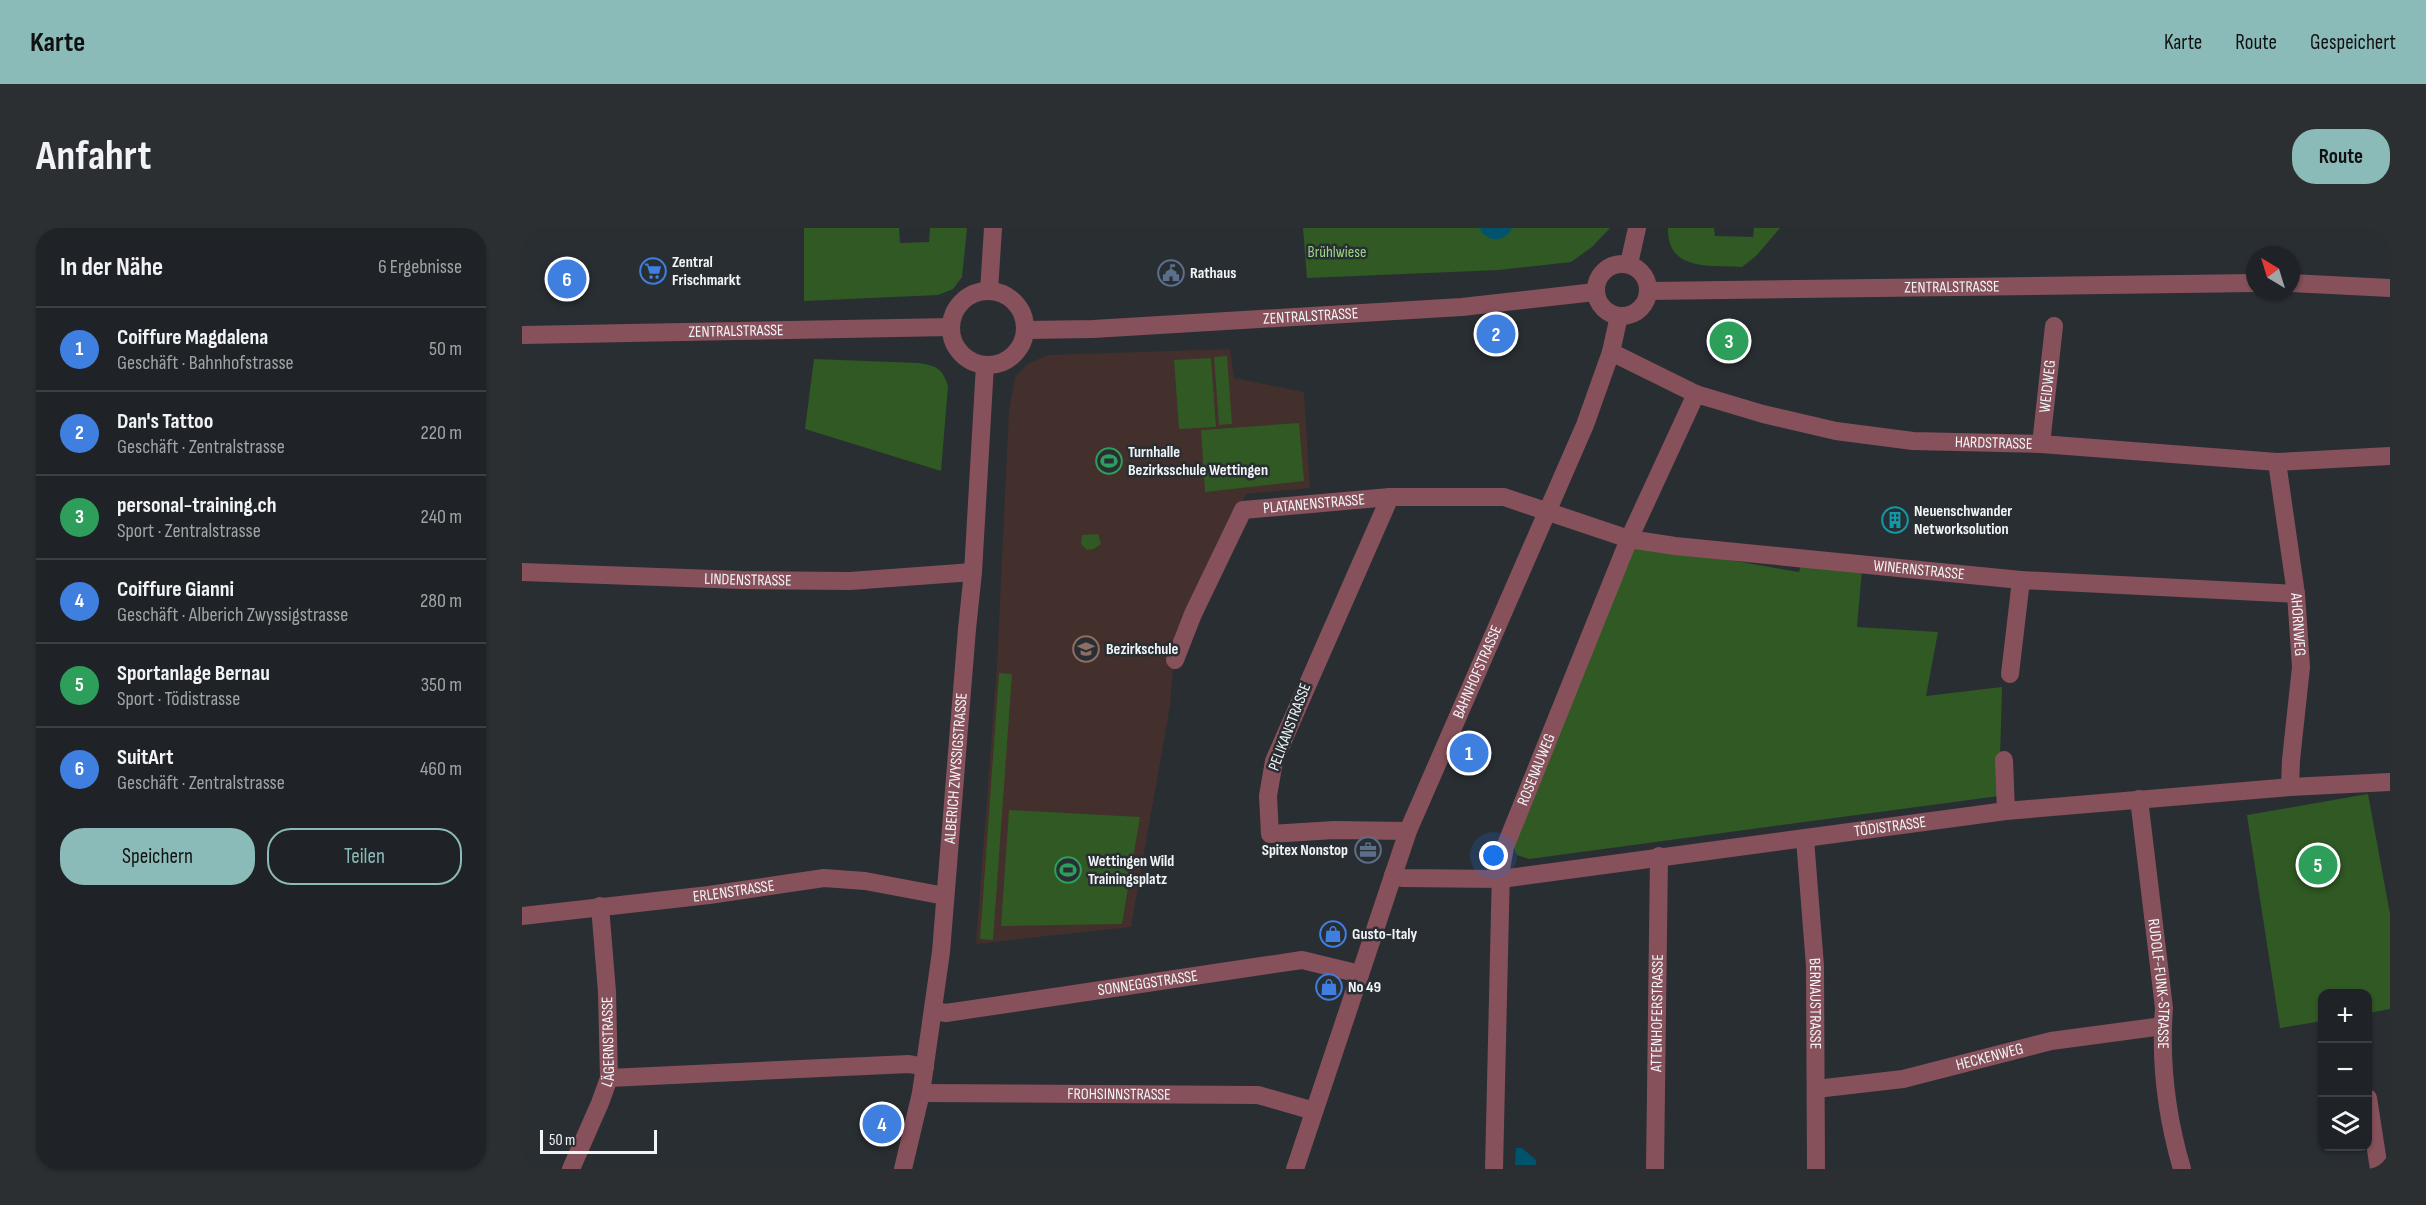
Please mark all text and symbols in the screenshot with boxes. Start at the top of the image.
text: Karte [30,26,85,59]
text: Karte [2164,30,2202,55]
text: Route [2235,30,2277,55]
text: Gespeichert [2310,30,2396,55]
button: Route [2292,129,2390,184]
text: Anfahrt [36,131,151,182]
park label: Brühlwiese [1308,243,1366,262]
north arrow [2246,246,2300,300]
text: In der Nähe [60,252,163,283]
place label: Zentral Frischmarkt [672,253,741,290]
text: 6 Ergebnisse [378,255,462,279]
pin: 6 [548,256,586,302]
supermarket icon: Zentral Frischmarkt [638,256,668,286]
public building icon: Rathaus [1156,258,1186,288]
place label: Rathaus [1190,264,1236,283]
street label: ZENTRALSTRASSE [1904,277,2000,297]
street label: ZENTRALSTRASSE [1262,304,1359,328]
pin: 2 [1476,312,1516,356]
pin: 3 [1710,318,1748,364]
street label: ZENTRALSTRASSE [688,321,784,341]
text: Coiffure Magdalena [117,324,268,351]
text: 1 [76,337,83,361]
text: 50 m [429,337,462,361]
text: Geschäft · Bahnhofstrasse [117,351,294,375]
street label: WEIDWEG [2035,359,2060,414]
text: Dan's Tattoo [117,408,213,435]
text: 2 [75,421,84,445]
text: 220 m [421,421,462,445]
street label: HARDSTRASSE [1955,432,2033,453]
text: Geschäft · Zentralstrasse [117,435,285,459]
place label: Turnhalle Bezirksschule Wettingen [1128,443,1268,480]
sports icon: Turnhalle Bezirksschule Wettingen [1094,446,1124,476]
street label: PLATANENSTRASSE [1262,490,1366,518]
text: personal-training.ch [117,492,277,519]
place label: Neuenschwander Networksolution [1914,502,2012,539]
text: 3 [75,505,84,529]
text: 240 m [421,505,462,529]
building icon: Neuenschwander Networksolution [1880,505,1910,535]
text: Sport · Zentralstrasse [117,519,261,543]
street label: WINERNSTRASSE [1873,556,1965,584]
street label: LINDENSTRASSE [704,569,792,590]
text: Coiffure Gianni [117,576,234,603]
text: 4 [75,589,84,613]
text: 280 m [420,589,462,613]
street label: AHORNWEG [2286,591,2310,657]
text: Geschäft · Alberich Zwyssigstrasse [117,603,348,627]
street label: BAHNHOFSTRASSE [1449,622,1506,721]
school or university icon: Bezirkschule [1071,634,1101,664]
place label: Bezirkschule [1106,640,1179,659]
text: Sportanlage Bernau [117,660,270,687]
text: 5 [75,673,84,697]
text: 350 m [421,673,462,697]
street label: PELIKANSTRASSE [1265,681,1315,773]
text: Sport · Tödistrasse [117,687,240,711]
street label: ALBERICH ZWYSSIGSTRASSE [940,692,971,845]
pin: 1 [1450,730,1488,776]
street label: ROSENAUWEG [1513,731,1559,808]
text: SuitArt [117,744,174,771]
text: 6 [75,757,84,781]
text: 460 m [420,757,462,781]
text: Geschäft · Zentralstrasse [117,771,285,795]
street label: TÖDISTRASSE [1853,812,1927,841]
button: Speichern [60,828,255,885]
button: Teilen [267,828,462,885]
office icon: Spitex Nonstop [1353,835,1383,865]
place label: Spitex Nonstop [1262,841,1348,860]
your location [1479,841,1508,870]
pin: 5 [2298,842,2338,888]
place label: Wettingen Wild Trainingsplatz [1088,852,1174,889]
sports icon: Wettingen Wild Trainingsplatz [1053,855,1083,885]
street label: ERLENSTRASSE [692,876,776,906]
street label: RUDOLF-FUNK-STRASSE [2144,918,2173,1049]
shop icon: Gusto-Italy [1318,919,1348,949]
place label: Gusto-Italy [1352,925,1417,944]
street label: ATTENHOFERSTRASSE [1647,954,1667,1073]
street label: BERNAUSTRASSE [1805,957,1825,1049]
street label: SONNEGGSTRASSE [1096,966,1199,1000]
shop icon: No 49 [1314,972,1344,1002]
place label: No 49 [1348,978,1381,997]
map controls [2318,989,2372,1151]
button: + [2318,989,2372,1043]
street label: LÄGERNSTRASSE [597,996,619,1090]
street label: HECKENWEG [1954,1039,2025,1075]
button: − [2318,1043,2372,1097]
street label: FROHSINNSTRASSE [1067,1084,1171,1104]
button: layers [2318,1097,2372,1151]
pin: 4 [862,1102,902,1146]
scale bar [540,1127,657,1154]
text: 50 m [549,1131,575,1150]

